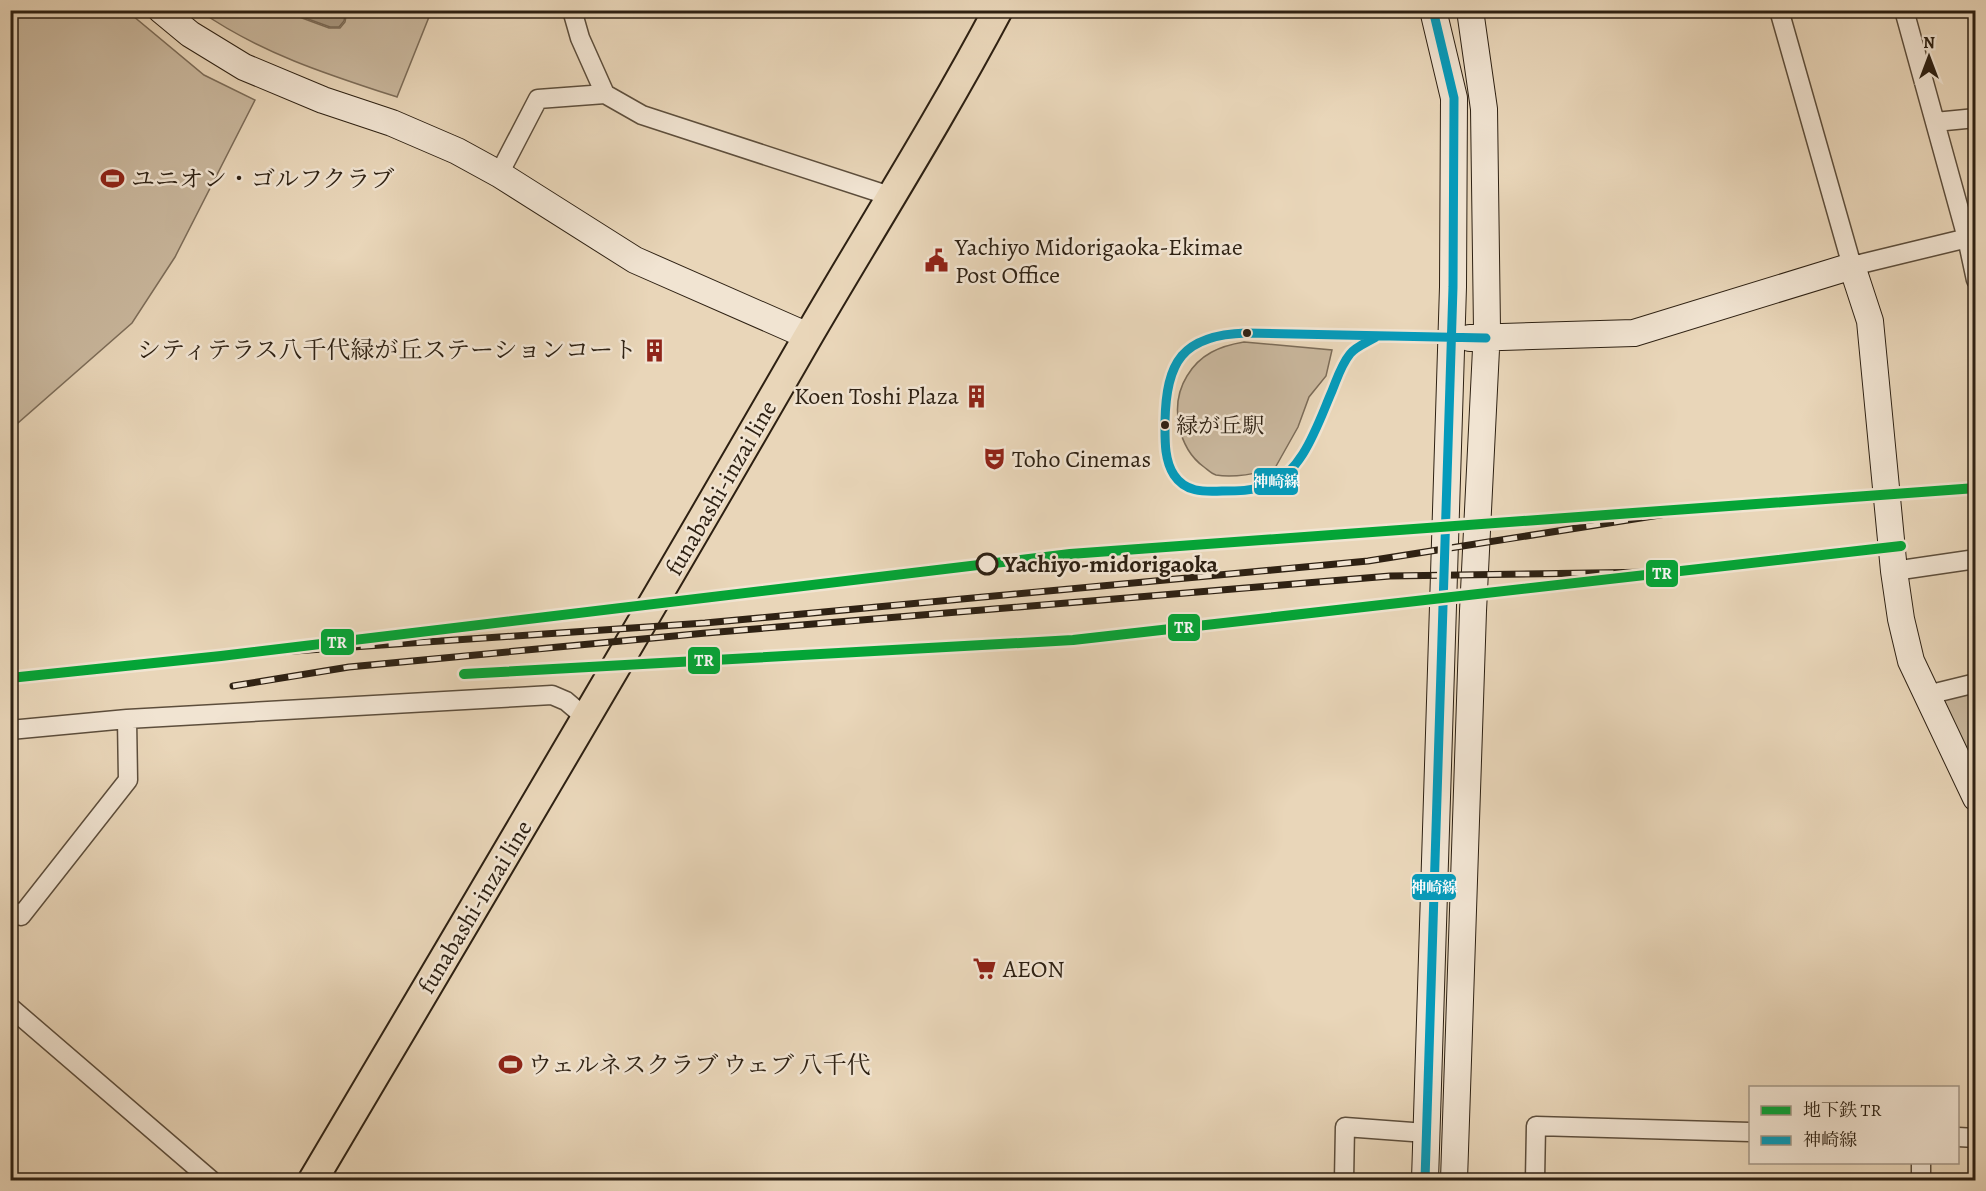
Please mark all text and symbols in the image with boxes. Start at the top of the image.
north arrow [1899,27,1959,87]
text: N [1923,32,1935,54]
place label: ユニオン・ゴルフクラブ [131,163,394,195]
sports icon: ユニオン・ゴルフクラブ [100,166,126,192]
place label: Yachiyo Midorigaoka-Ekimae Post Office [954,231,1243,291]
public building icon: Yachiyo Midorigaoka-Ekimae Post Office [924,248,950,274]
unlabelled marker [1241,327,1253,339]
place label: シティテラス八千代緑が丘ステーションコート [137,334,637,366]
building icon: シティテラス八千代緑が丘ステーションコート [642,337,668,363]
place label: Koen Toshi Plaza [794,380,960,412]
building icon: Koen Toshi Plaza [964,383,990,409]
street label: funabashi-inzai line [658,395,784,581]
place label: 緑が丘駅 [1176,411,1264,441]
marker: 緑が丘駅 [1159,419,1171,431]
place label: Toho Cinemas [1012,443,1151,475]
theatre icon: Toho Cinemas [981,446,1007,472]
line badge: 神崎線 [1253,467,1299,496]
text: 神崎線 [1252,471,1300,493]
place label: Yachiyo-midorigaoka [1002,548,1219,580]
marker: Yachiyo-midorigaoka [976,553,998,575]
line badge: TR [1645,559,1679,588]
text: TR [1652,563,1672,585]
line badge: TR [1167,613,1201,642]
text: TR [1174,617,1194,639]
line badge: TR [320,628,355,656]
text: TR [327,632,347,654]
line badge: TR [687,646,721,675]
text: TR [694,650,714,672]
street label: funabashi-inzai line [411,814,539,1000]
line badge: 神崎線 [1411,873,1457,901]
text: 神崎線 [1410,877,1458,899]
place label: AEON [1002,953,1065,985]
supermarket icon: AEON [972,956,998,982]
place label: ウェルネスクラブ ウェブ 八千代 [528,1049,871,1081]
sports icon: ウェルネスクラブ ウェブ 八千代 [497,1052,523,1078]
legend [1749,1086,1959,1164]
text: 地下鉄 TR [1803,1098,1881,1122]
text: 神崎線 [1803,1128,1857,1152]

